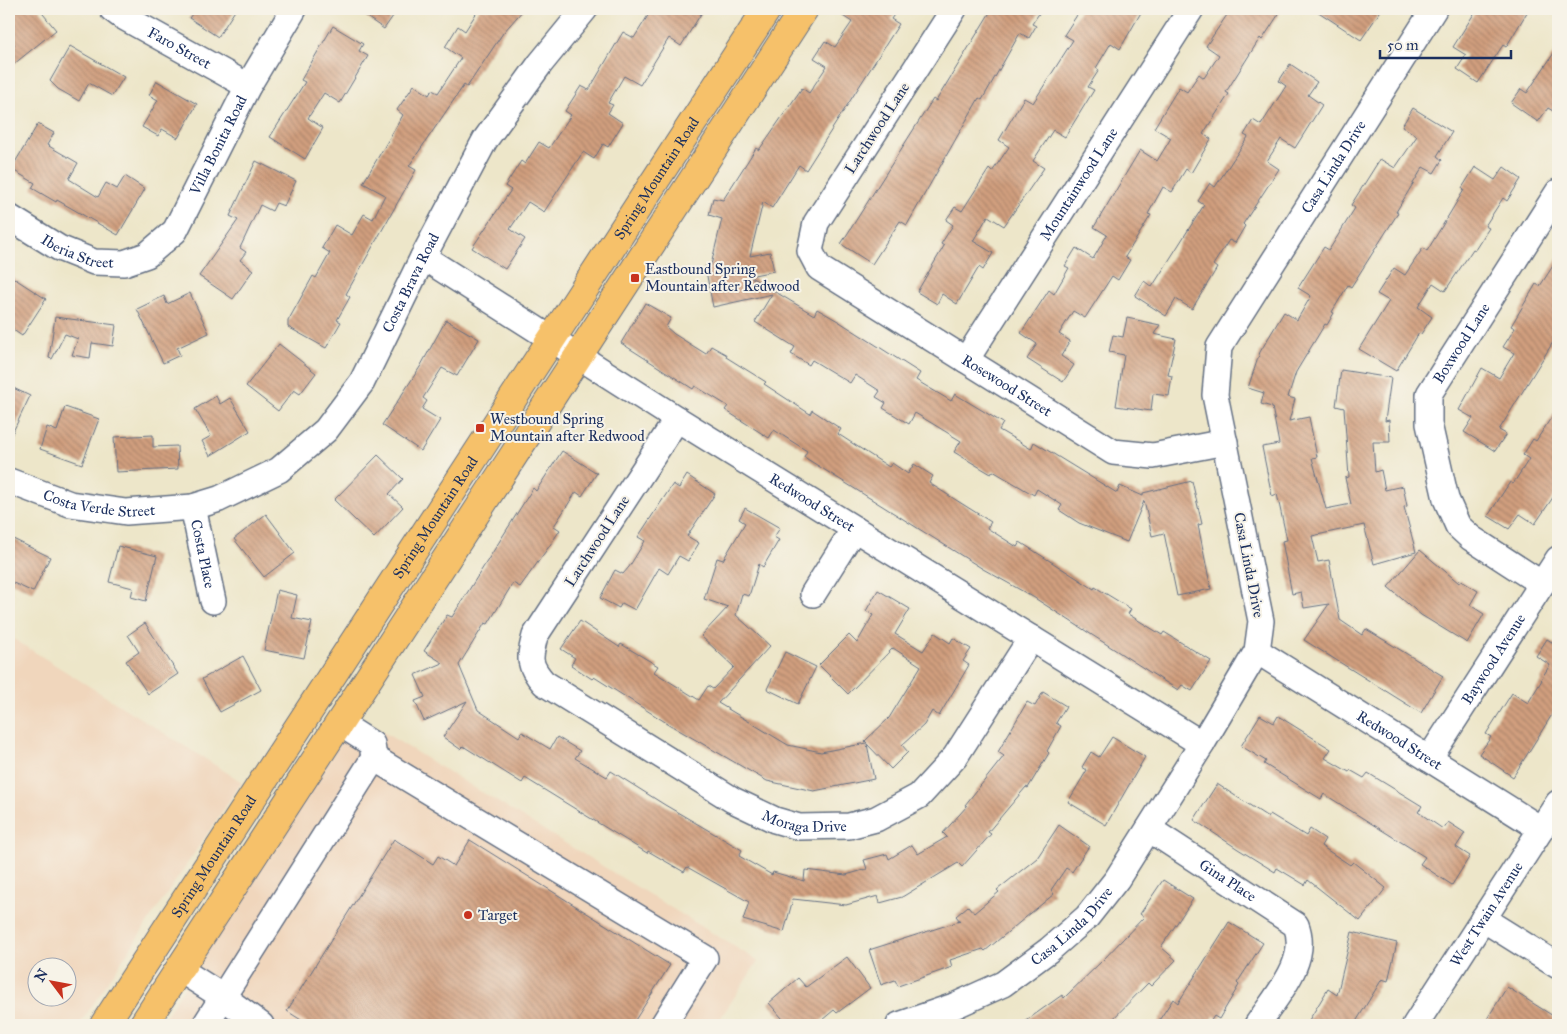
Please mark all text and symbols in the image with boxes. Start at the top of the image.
street label: Faro Street [145,23,215,73]
scale bar [1380,28,1511,60]
text: 50 m [1387,36,1419,54]
street label: Larchwood Lane [841,79,913,177]
street label: Villa Bonita Road [185,92,251,199]
street label: Spring Mountain Road [610,113,703,243]
street label: Casa Linda Drive [1297,117,1370,217]
street label: Mountainwood Lane [1036,124,1122,244]
street label: Iberia Street [38,230,115,272]
street label: Costa Brava Road [379,230,443,336]
place label: Eastbound Spring Mountain after Redwood [645,260,800,295]
marker: Eastbound Spring Mountain after Redwood [629,272,641,284]
street label: Boxwood Lane [1429,300,1494,387]
street label: Rosewood Street [958,351,1056,421]
place label: Westbound Spring Mountain after Redwood [490,410,645,445]
marker: Westbound Spring Mountain after Redwood [474,422,486,434]
street label: Spring Mountain Road [389,453,482,582]
street label: Redwood Street [766,469,859,536]
street label: Costa Verde Street [41,486,156,521]
street label: Larchwood Lane [561,492,633,590]
street label: Casa Linda Drive [1230,511,1268,619]
street label: Costa Place [187,518,219,590]
street label: Baywood Avenue [1458,610,1529,708]
street label: Redwood Street [1353,707,1446,774]
street label: Spring Mountain Road [167,792,261,921]
street label: Moraga Drive [759,806,847,837]
street label: Gina Place [1196,855,1260,906]
street label: West Twain Avenue [1446,858,1527,970]
street label: Casa Linda Drive [1027,883,1116,969]
place label: Target [478,906,519,924]
marker: Target [462,909,474,921]
north arrow [28,956,78,1006]
text: N [31,966,52,985]

